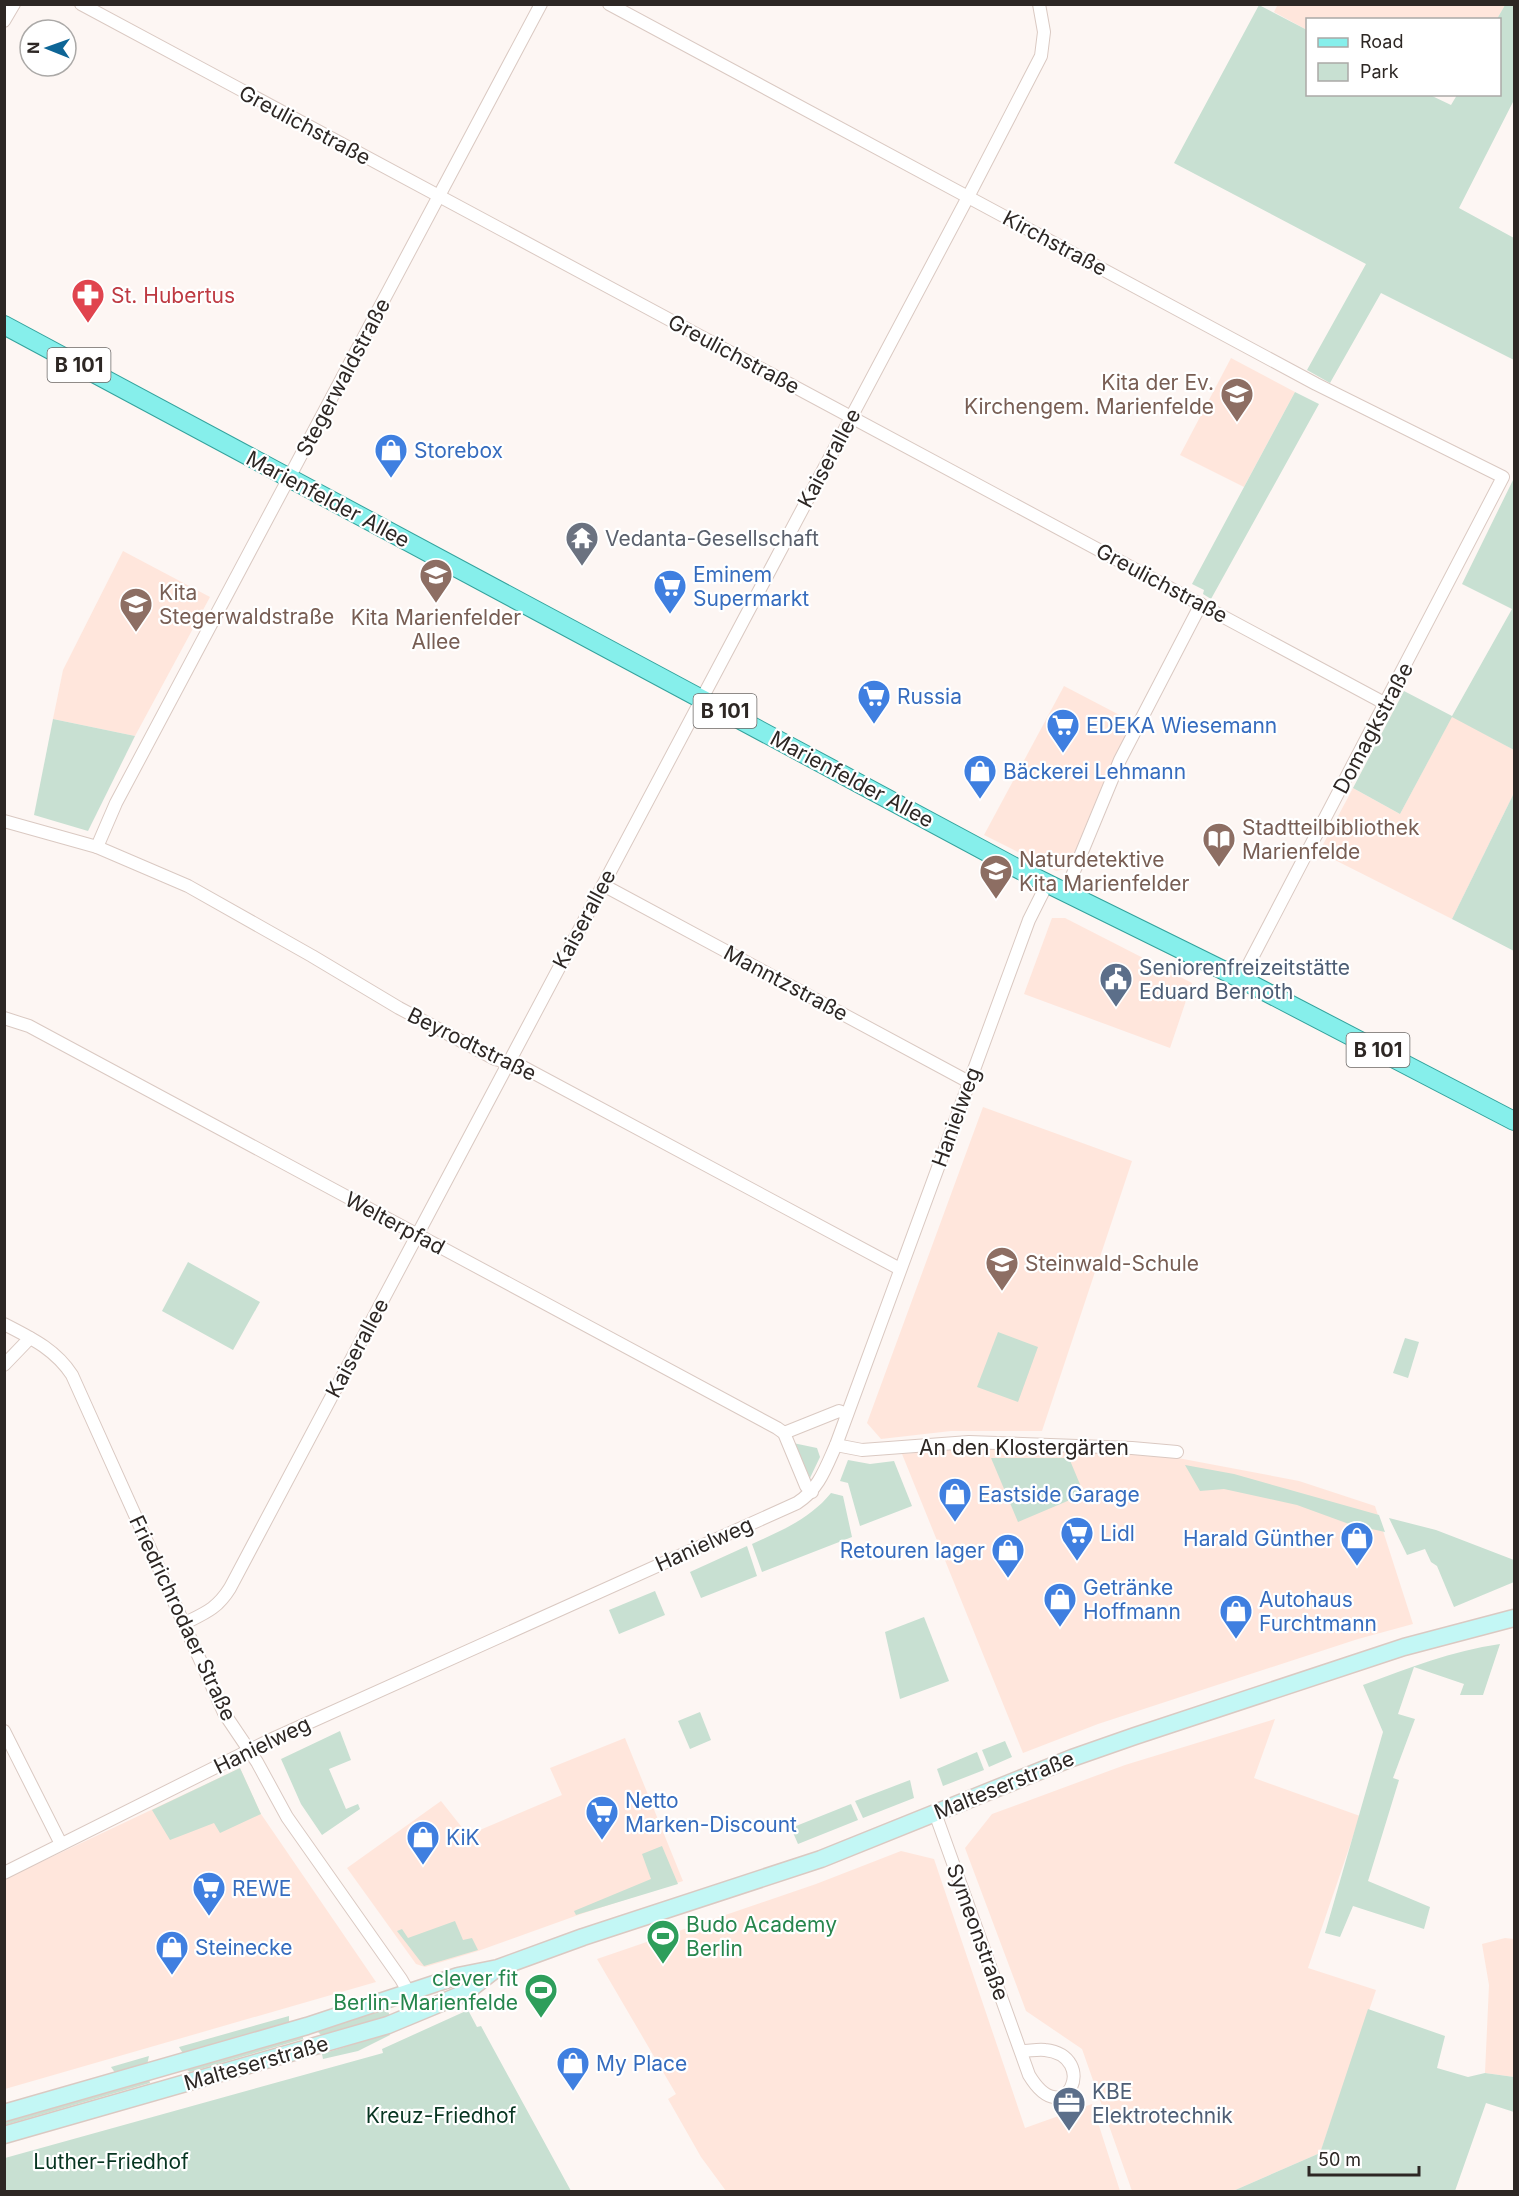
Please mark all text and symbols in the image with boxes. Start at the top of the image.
north arrow [18,18,78,78]
legend [1306,18,1501,96]
text: Road [1360,31,1403,52]
text: N [23,41,43,54]
text: Park [1360,61,1399,82]
street label: Greulichstraße [235,80,375,170]
street label: Kirchstraße [999,205,1111,281]
pharmacy icon: St. Hubertus [70,277,106,324]
place label: St. Hubertus [111,283,235,308]
street label: Stegerwaldstraße [291,294,395,460]
street label: Greulichstraße [664,309,804,399]
road number: B 101 [48,348,110,382]
place label: Kita der Ev. Kirchengem. Marienfelde [964,370,1214,419]
school or university icon: Kita der Ev. Kirchengem. Marienfelde [1219,376,1255,423]
street label: Kaiserallee [792,404,866,512]
shop icon: Storebox [373,432,409,479]
place label: Storebox [414,438,503,463]
street label: Marienfelder Allee [242,445,414,553]
temple icon: Vedanta-Gesellschaft [564,520,600,567]
place label: Vedanta-Gesellschaft [605,526,819,551]
street label: Greulichstraße [1092,538,1232,628]
school or university icon: Kita Marienfelder Allee [418,557,454,604]
place label: Eminem Supermarkt [693,562,809,611]
supermarket icon: Eminem Supermarkt [652,568,688,615]
place label: Kita Stegerwaldstraße [159,580,334,629]
school or university icon: Kita Stegerwaldstraße [118,586,154,633]
place label: Kita Marienfelder Allee [351,605,521,654]
street label: Domagkstraße [1328,658,1418,798]
supermarket icon: Russia [856,678,892,725]
place label: Russia [897,684,962,709]
road number: B 101 [694,694,756,728]
supermarket icon: EDEKA Wiesemann [1045,707,1081,754]
place label: EDEKA Wiesemann [1086,713,1277,738]
street label: Marienfelder Allee [766,725,938,833]
shop icon: Bäckerei Lehmann [962,753,998,800]
place label: Bäckerei Lehmann [1003,759,1186,784]
place label: Stadtteilbibliothek Marienfelde [1242,815,1420,864]
library icon: Stadtteilbibliothek Marienfelde [1201,821,1237,868]
place label: Naturdetektive Kita Marienfelder [1019,847,1190,896]
school or university icon: Naturdetektive Kita Marienfelder [978,853,1014,900]
street label: Kaiserallee [547,865,621,973]
street label: Manntzstraße [720,940,852,1026]
place label: Seniorenfreizeitstätte Eduard Bernoth [1139,955,1350,1004]
public building icon: Seniorenfreizeitstätte Eduard Bernoth [1098,961,1134,1008]
street label: Beyrodtstraße [404,1002,540,1086]
road number: B 101 [1346,1033,1410,1067]
street label: Hanielweg [926,1064,986,1170]
street label: Welterpfad [341,1186,449,1260]
school or university icon: Steinwald-Schule [984,1245,1020,1292]
place label: Steinwald-Schule [1025,1251,1199,1276]
street label: Kaiserallee [320,1294,394,1402]
street label: An den Klostergärten [919,1435,1129,1460]
shop icon: Eastside Garage [937,1476,973,1523]
place label: Eastside Garage [978,1482,1140,1507]
street label: Friedrichrodaer Straße [124,1511,242,1725]
street label: Hanielweg [651,1511,757,1577]
supermarket icon: Lidl [1059,1515,1095,1562]
shop icon: Harald Günther [1339,1520,1375,1567]
place label: Lidl [1100,1521,1135,1546]
place label: Harald Günther [1183,1526,1334,1551]
shop icon: Retouren lager [990,1532,1026,1579]
place label: Retouren lager [840,1538,985,1563]
place label: Getränke Hoffmann [1083,1575,1181,1624]
shop icon: Getränke Hoffmann [1042,1581,1078,1628]
place label: Autohaus Furchtmann [1259,1587,1377,1636]
shop icon: Autohaus Furchtmann [1218,1593,1254,1640]
street label: Hanielweg [210,1711,314,1779]
street label: Malteserstraße [930,1745,1078,1825]
place label: Netto Marken-Discount [625,1788,797,1837]
supermarket icon: Netto Marken-Discount [584,1794,620,1841]
shop icon: KiK [405,1819,441,1866]
place label: KiK [446,1825,480,1850]
street label: Symeonstraße [942,1860,1014,2004]
supermarket icon: REWE [191,1870,227,1917]
place label: REWE [232,1876,291,1901]
place label: Budo Academy Berlin [686,1912,837,1961]
sports icon: Budo Academy Berlin [645,1918,681,1965]
shop icon: Steinecke [154,1929,190,1976]
place label: Steinecke [195,1935,292,1960]
place label: clever fit Berlin-Marienfelde [333,1966,518,2015]
sports icon: clever fit Berlin-Marienfelde [523,1972,559,2019]
street label: Malteserstraße [181,2030,331,2096]
shop icon: My Place [555,2045,591,2092]
place label: My Place [596,2051,687,2076]
place label: KBE Elektrotechnik [1092,2079,1233,2128]
office icon: KBE Elektrotechnik [1051,2085,1087,2132]
park label: Kreuz-Friedhof [366,2103,517,2128]
scale bar [1309,2139,1418,2177]
park label: Luther-Friedhof [33,2149,189,2174]
text: 50 m [1318,2149,1361,2170]

